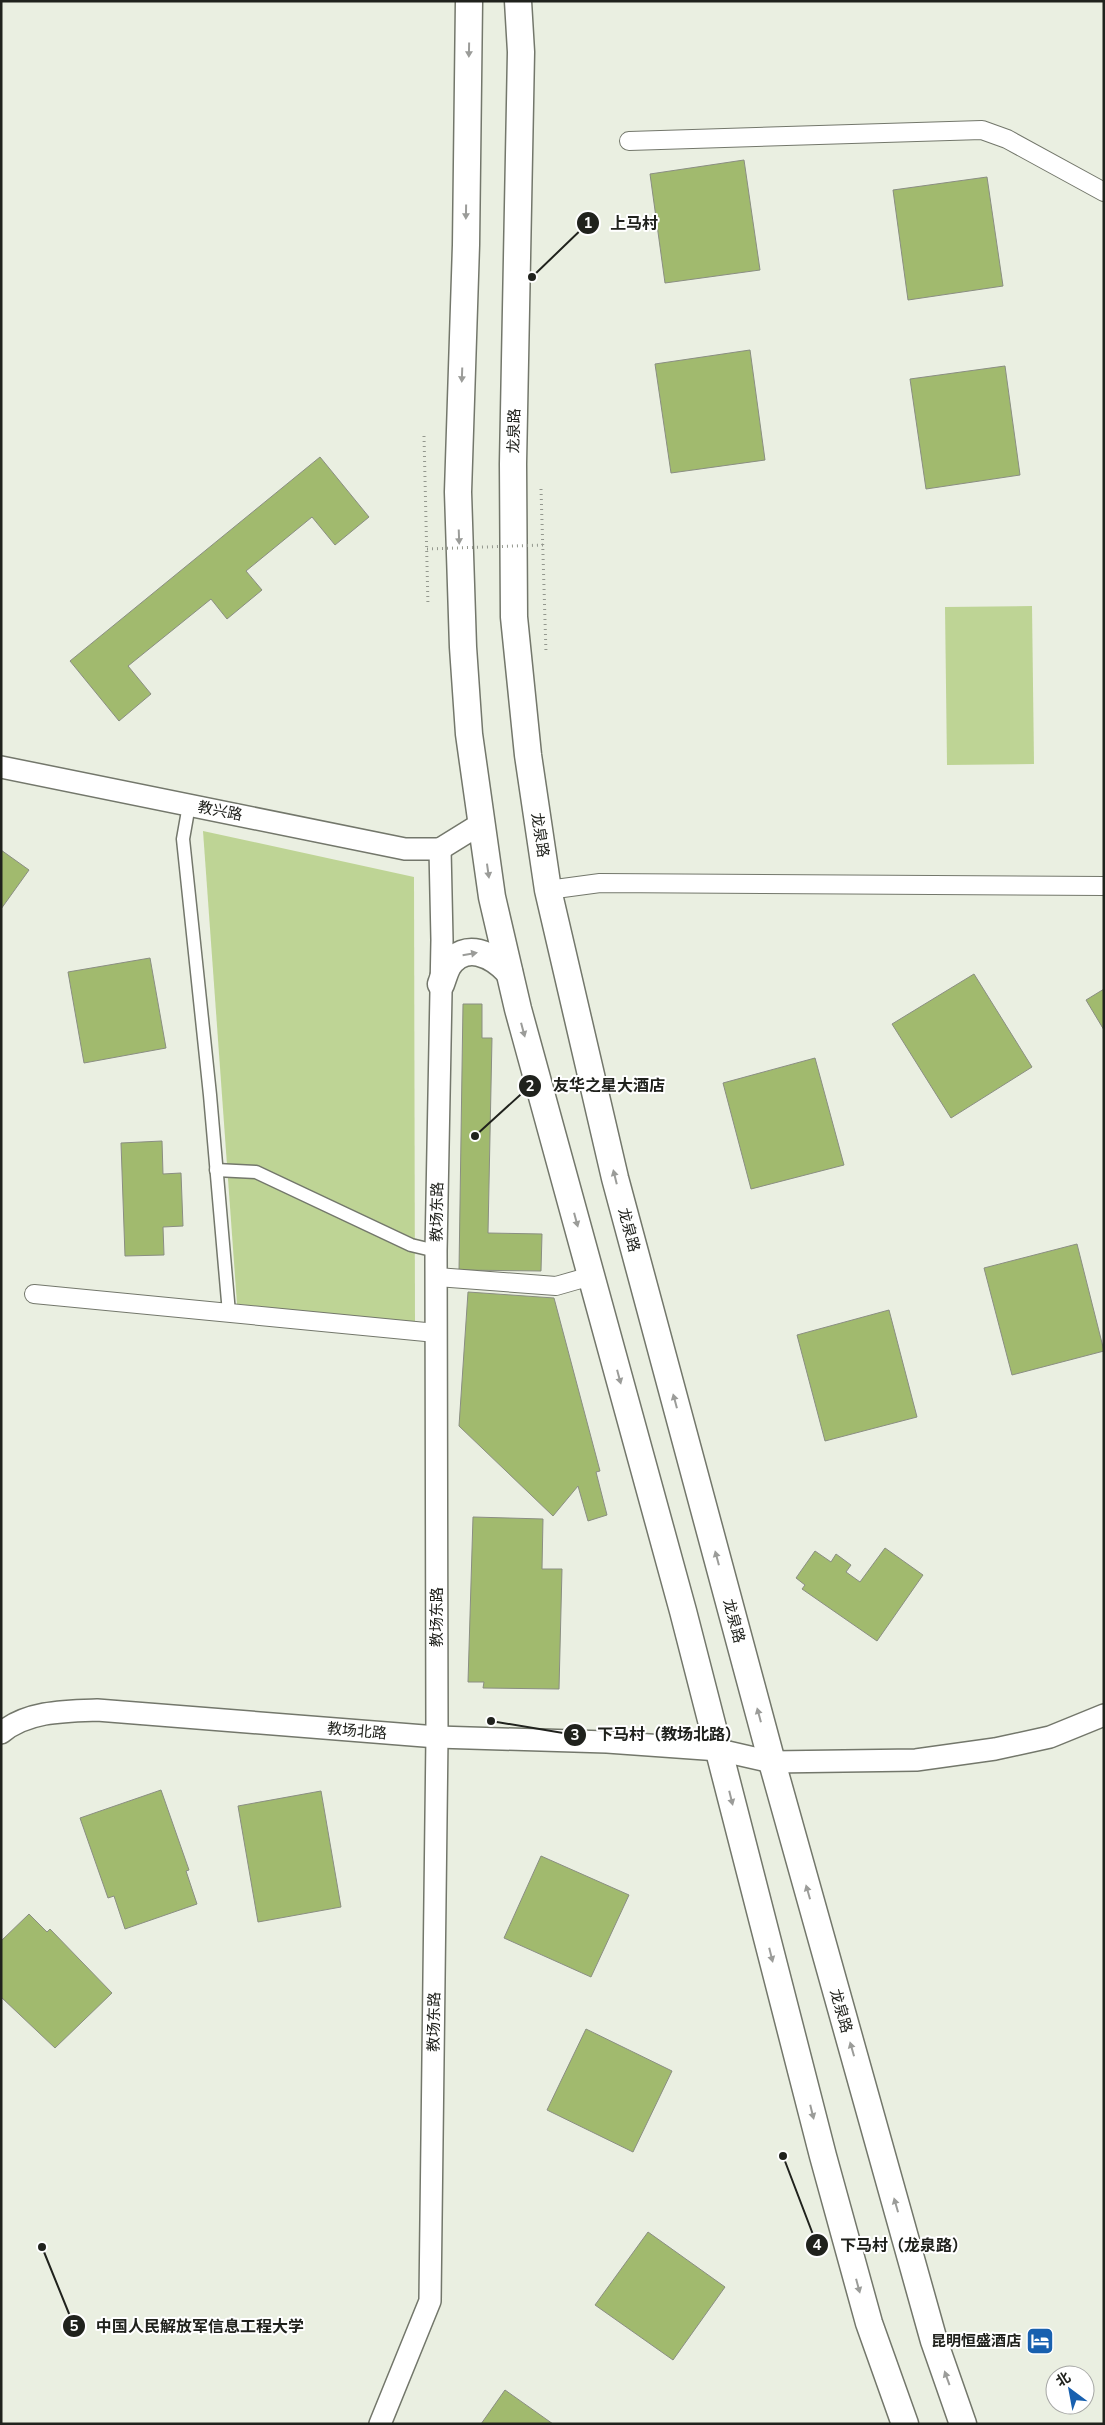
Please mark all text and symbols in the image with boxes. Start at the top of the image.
one-way arrow [464,42,472,58]
one-way arrow [462,205,470,221]
callout: 上马村 [575,208,668,239]
text: 1 [583,213,593,233]
text: 上马村 [610,213,658,235]
one-way arrow [458,367,466,383]
street label: 龙泉路 [504,408,524,454]
one-way arrow [456,530,464,546]
street label: 教兴路 [196,797,244,825]
street label: 龙泉路 [527,811,553,859]
one-way arrow [484,864,492,880]
one-way arrow [463,950,479,958]
one-way arrow [520,1022,528,1037]
callout: 友华之星大酒店 [518,1070,675,1101]
text: 友华之星大酒店 [553,1075,665,1097]
text: 2 [525,1076,535,1096]
one-way arrow [610,1169,618,1184]
street label: 教场东路 [426,1182,448,1242]
street label: 龙泉路 [614,1206,644,1254]
one-way arrow [572,1213,580,1228]
one-way arrow [615,1369,623,1384]
one-way arrow [671,1394,679,1409]
one-way arrow [713,1551,721,1566]
street label: 教场东路 [427,1587,447,1647]
street label: 龙泉路 [719,1597,749,1645]
one-way arrow [755,1708,763,1723]
street label: 教场北路 [326,1718,388,1744]
callout: 下马村（教场北路） [562,1719,751,1750]
text: 下马村（教场北路） [597,1724,741,1746]
text: 3 [570,1725,580,1745]
one-way arrow [727,1790,735,1805]
one-way arrow [804,1885,812,1900]
one-way arrow [768,1948,776,1963]
street label: 龙泉路 [825,1987,857,2035]
street label: 教场东路 [423,1992,445,2052]
one-way arrow [848,2041,856,2056]
one-way arrow [808,2105,816,2120]
one-way arrow [891,2198,899,2213]
callout: 下马村（龙泉路） [805,2229,978,2260]
text: 4 [812,2235,822,2255]
text: 下马村（龙泉路） [840,2235,968,2257]
one-way arrow [855,2279,863,2294]
callout: 中国人民解放军信息工程大学 [61,2311,314,2342]
text: 5 [69,2316,79,2336]
text: 中国人民解放军信息工程大学 [96,2316,304,2338]
hotel icon: 昆明恒盛酒店 [1025,2326,1055,2356]
place label: 昆明恒盛酒店 [931,2331,1021,2351]
north arrow [1045,2365,1095,2415]
text: 北 [1052,2368,1074,2391]
one-way arrow [943,2370,951,2385]

